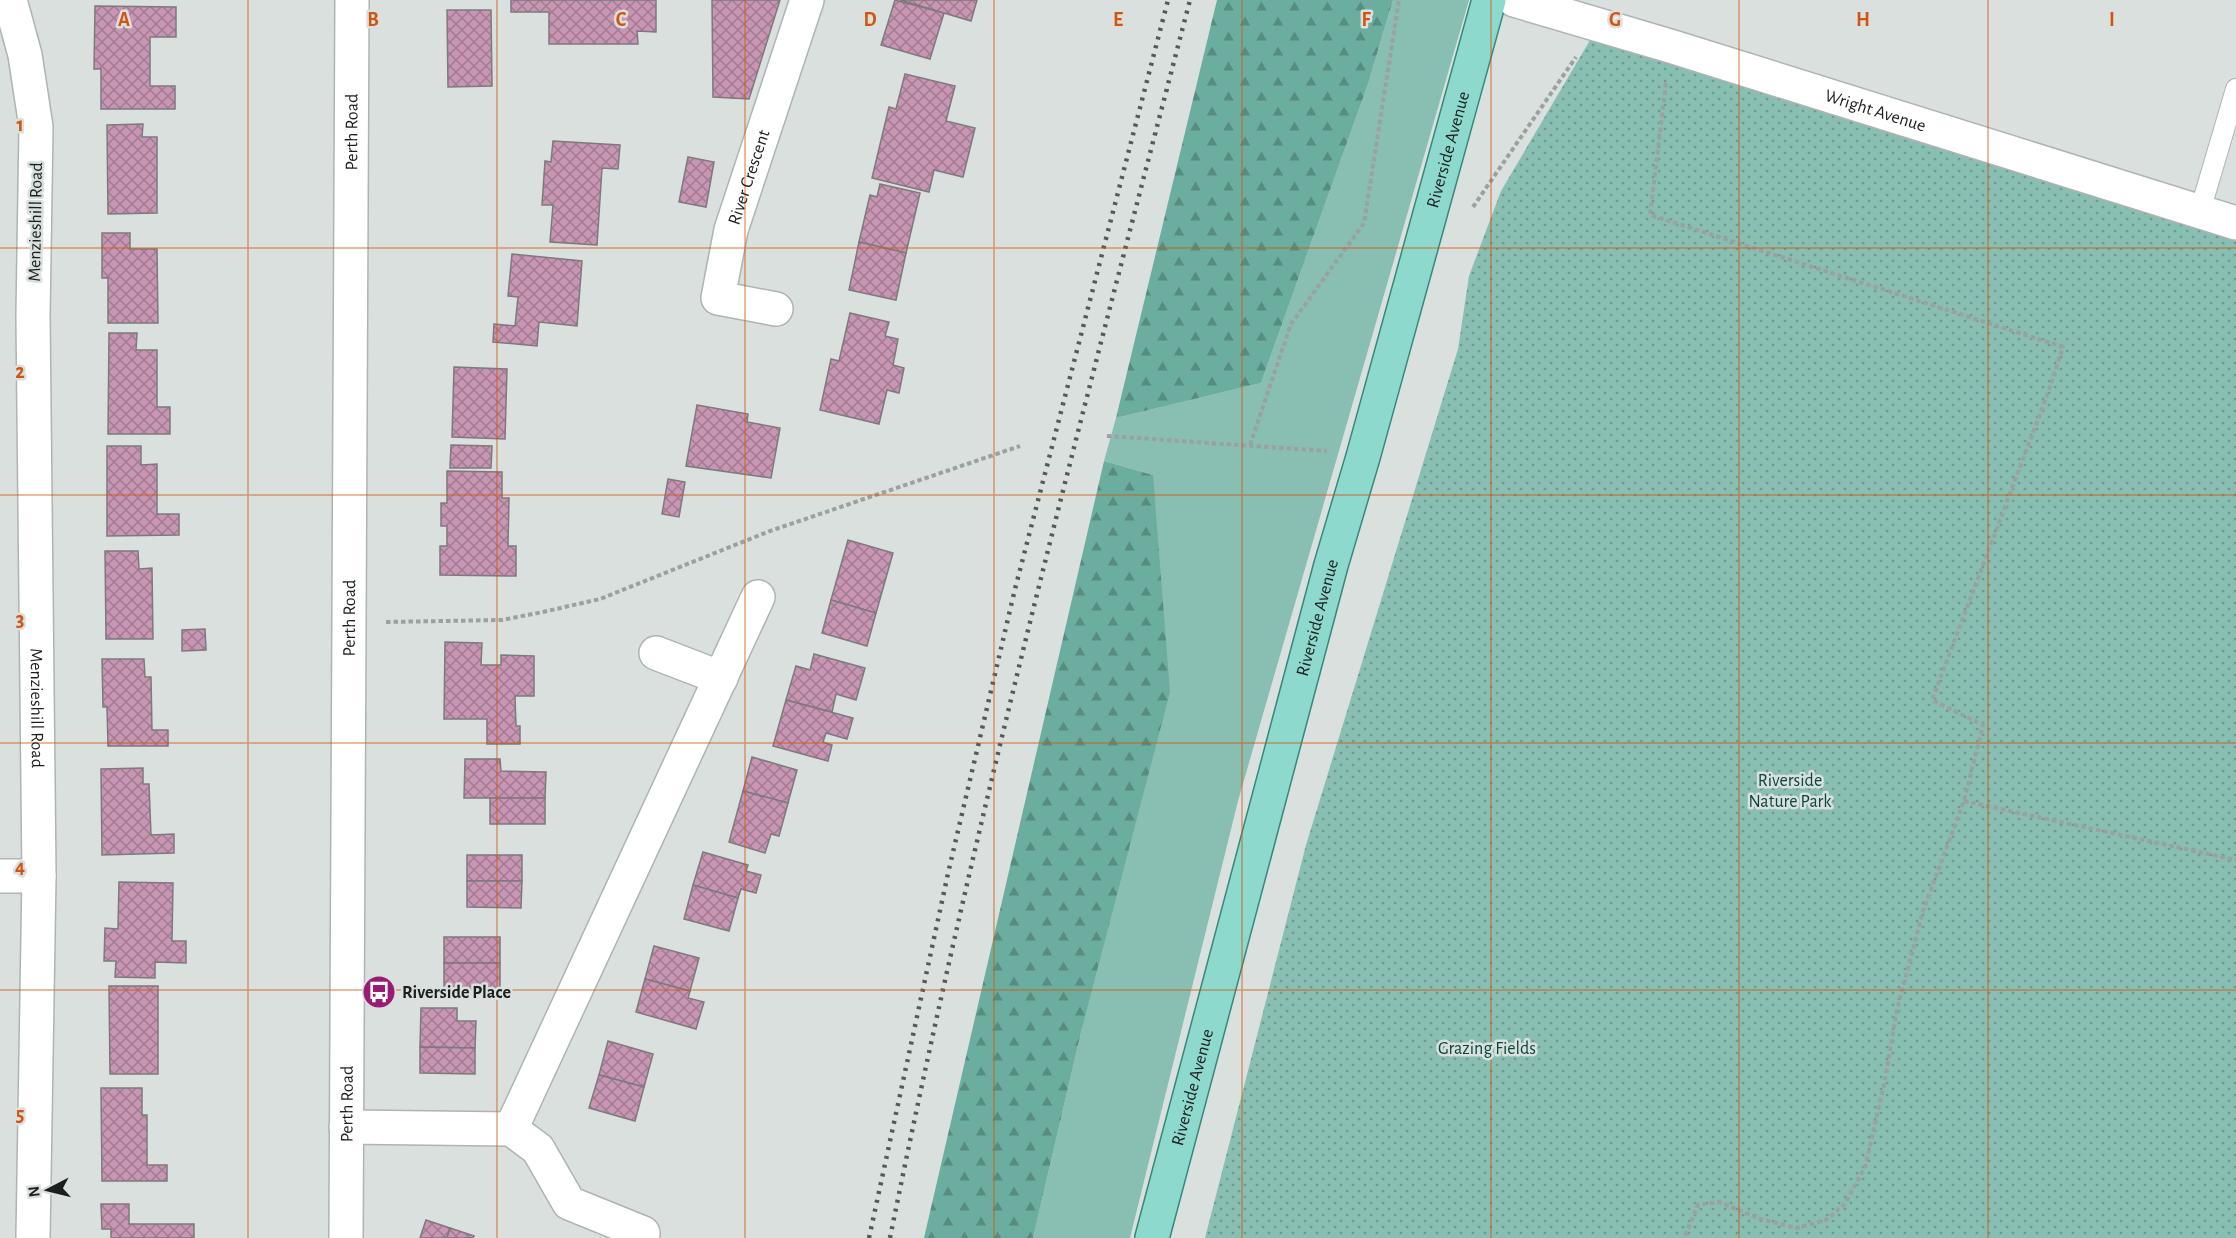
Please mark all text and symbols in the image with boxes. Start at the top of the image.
text: A [118,10,130,30]
text: B [367,10,379,30]
text: C [616,10,627,30]
text: D [863,10,877,30]
text: E [1113,10,1123,30]
text: F [1361,10,1371,30]
text: G [1609,10,1621,30]
text: H [1856,10,1870,30]
text: I [2109,10,2115,30]
street label: Wright Avenue [1823,87,1928,135]
street label: Riverside Avenue [1424,90,1473,210]
street label: Perth Road [343,94,362,170]
text: 1 [16,115,24,135]
street label: River Crescent [725,127,774,227]
street label: Menzieshill Road [26,162,46,282]
text: 2 [15,362,25,382]
street label: Riverside Avenue [1294,557,1342,678]
street label: Perth Road [341,580,359,656]
text: 3 [16,610,24,630]
street label: Menzieshill Road [27,648,46,768]
park label: Riverside Nature Park [1748,772,1832,811]
text: 4 [15,857,25,877]
bus stop icon: Riverside Place [361,974,397,1010]
place label: Riverside Place [402,984,511,1002]
street label: Riverside Avenue [1169,1027,1217,1148]
park label: Grazing Fields [1438,1040,1536,1058]
street label: Perth Road [338,1066,357,1142]
text: 5 [16,1105,24,1125]
north arrow [18,1160,78,1220]
text: N [25,1185,43,1198]

